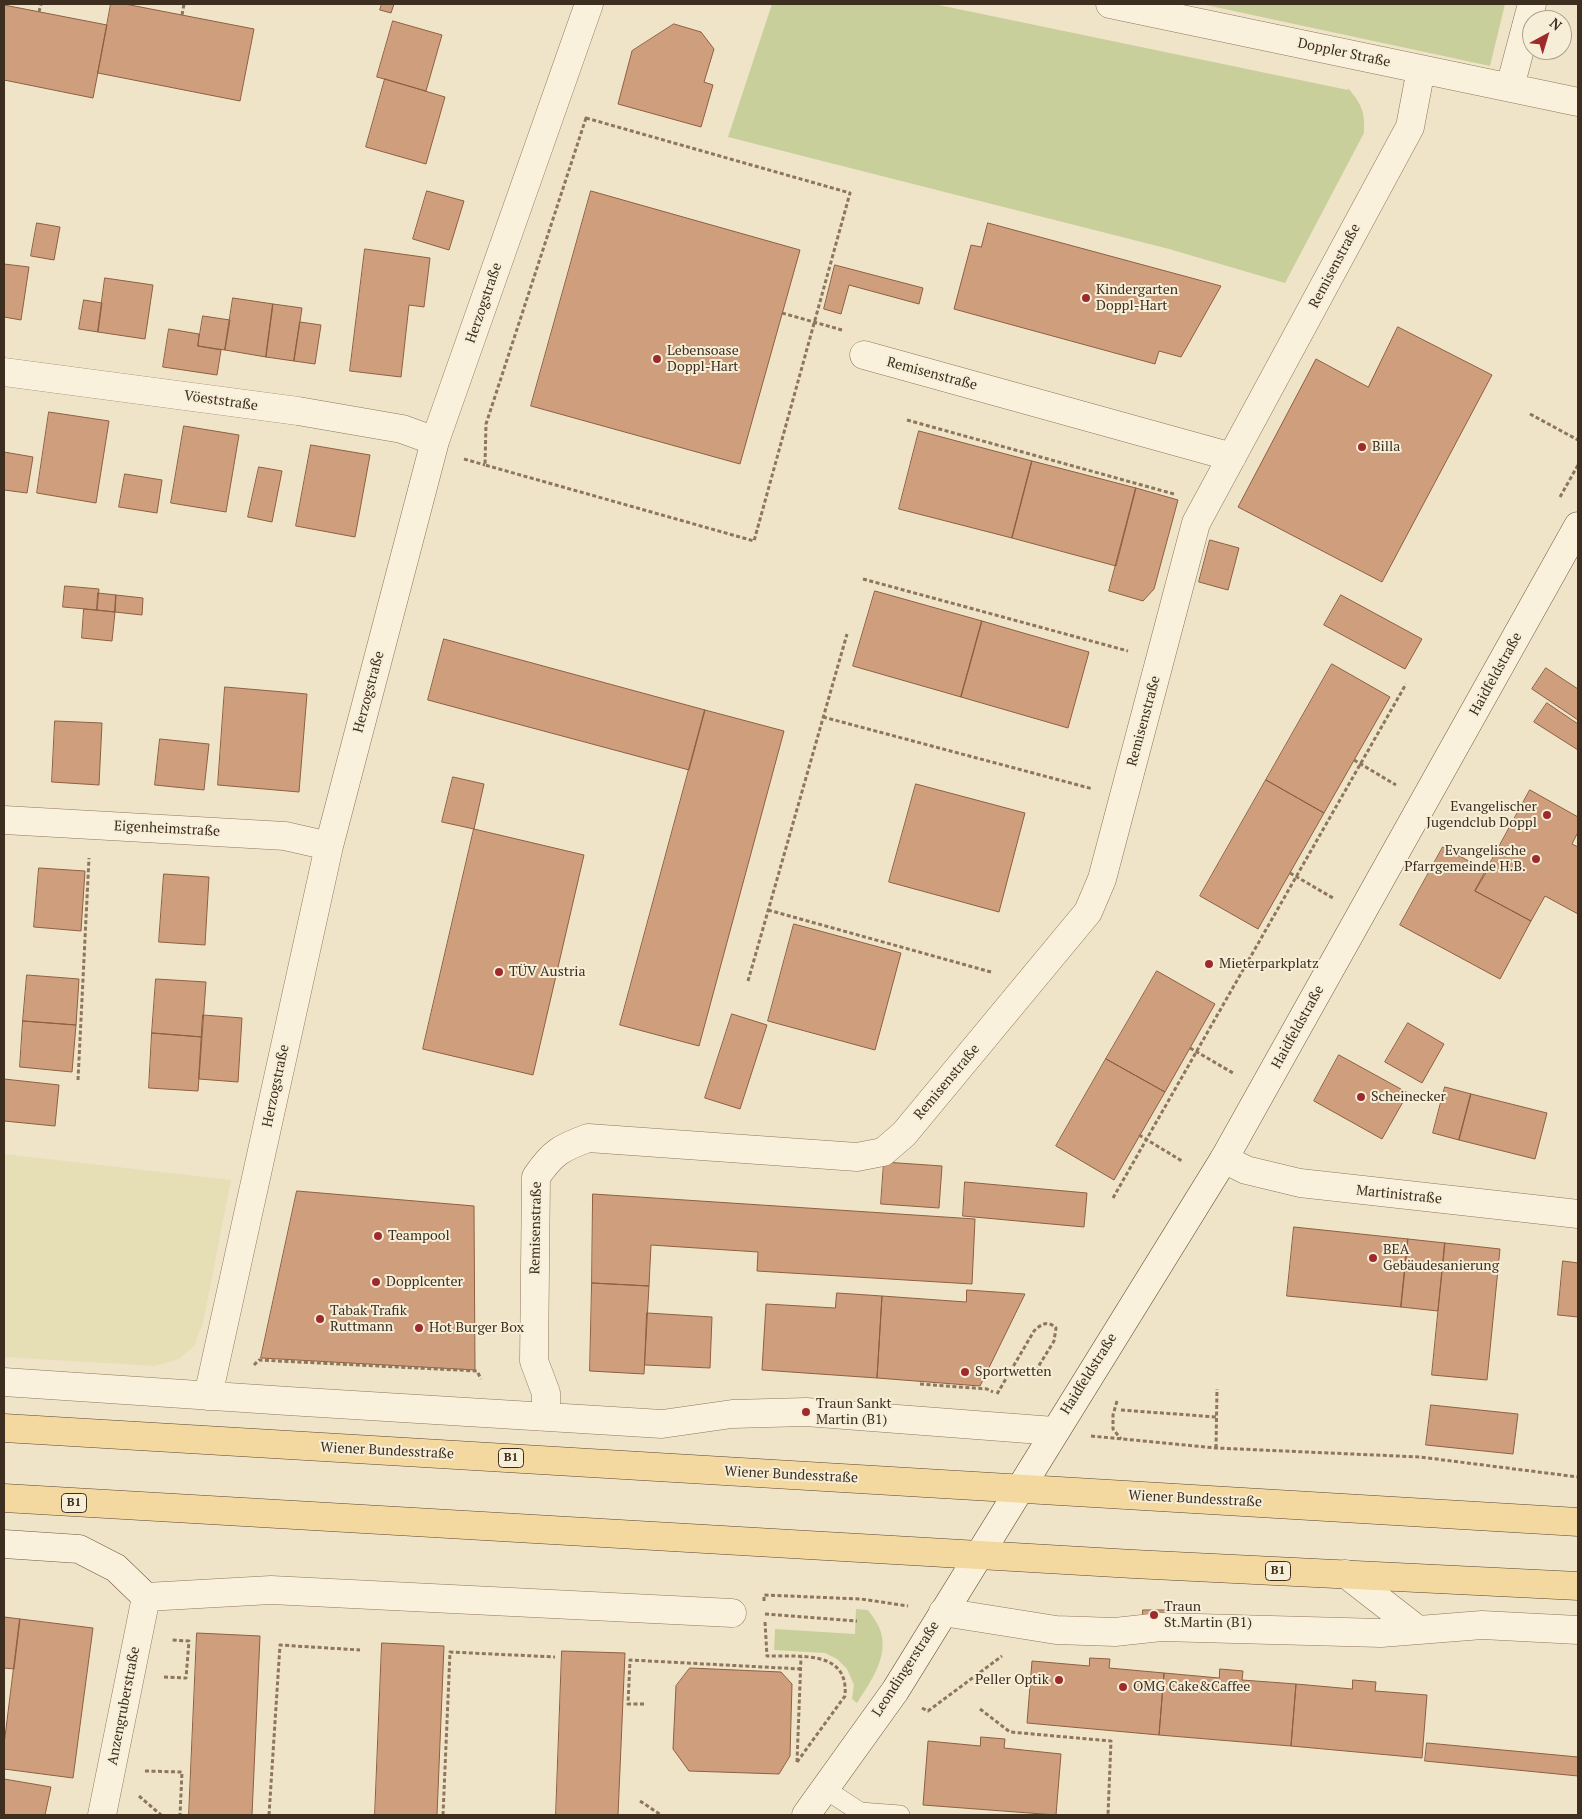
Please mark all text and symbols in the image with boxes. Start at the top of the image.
north arrow [1522,10,1572,60]
text: N [1546,13,1566,34]
street label: Doppler Straße [1296,35,1392,71]
street label: Remisenstraße [1306,221,1364,311]
street label: Herzogstraße [462,261,506,345]
place label: Kindergarten Doppl-Hart [1096,282,1178,314]
marker: Kindergarten Doppl-Hart [1080,292,1092,304]
place label: Lebensoase Doppl-Hart [667,343,739,376]
marker: Lebensoase Doppl-Hart [651,353,663,365]
street label: Remisenstraße [885,354,979,394]
street label: Vöeststraße [183,388,259,414]
place label: Billa [1372,439,1400,455]
marker: Billa [1356,441,1368,453]
street label: Haidfeldstraße [1466,629,1526,719]
street label: Herzogstraße [350,649,388,735]
street label: Remisenstraße [1124,674,1164,768]
place label: Evangelischer Jugendclub Doppl [1426,799,1537,832]
marker: Evangelischer Jugendclub Doppl [1541,809,1553,821]
street label: Eigenheimstraße [113,818,221,840]
place label: Evangelische Pfarrgemeinde H.B. [1404,843,1526,876]
marker: Evangelische Pfarrgemeinde H.B. [1530,853,1542,865]
place label: Mieterparkplatz [1219,956,1319,972]
marker: Mieterparkplatz [1203,958,1215,970]
place label: TÜV Austria [509,964,586,980]
marker: TÜV Austria [493,966,505,978]
street label: Haidfeldstraße [1268,982,1328,1072]
street label: Remisenstraße [911,1041,983,1123]
street label: Herzogstraße [259,1043,293,1129]
place label: Scheinecker [1371,1089,1446,1105]
marker: Scheinecker [1355,1091,1367,1103]
street label: Remisenstraße [527,1181,545,1275]
street label: Martinistraße [1355,1182,1443,1208]
place label: Teampool [388,1228,450,1244]
marker: Teampool [372,1230,384,1242]
place label: BEA Gebäudesanierung [1383,1242,1499,1274]
marker: BEA Gebäudesanierung [1367,1252,1379,1264]
place label: Dopplcenter [386,1274,463,1290]
marker: Dopplcenter [370,1276,382,1288]
place label: Tabak Trafik Ruttmann [330,1303,407,1335]
marker: Tabak Trafik Ruttmann [314,1313,326,1325]
place label: Hot Burger Box [429,1320,524,1336]
marker: Hot Burger Box [413,1322,425,1334]
street label: Haidfeldstraße [1057,1330,1121,1418]
place label: Sportwetten [975,1364,1052,1380]
marker: Sportwetten [959,1366,971,1378]
place label: Traun Sankt Martin (B1) [816,1396,892,1428]
marker: Traun Sankt Martin (B1) [800,1406,812,1418]
street label: Wiener Bundesstraße [320,1439,454,1463]
road number: B1 [498,1449,524,1468]
street label: Wiener Bundesstraße [724,1463,858,1487]
street label: Wiener Bundesstraße [1128,1487,1262,1511]
road number: B1 [62,1494,86,1512]
road number: B1 [1266,1562,1290,1580]
place label: Traun St.Martin (B1) [1164,1599,1252,1631]
marker: Traun St.Martin (B1) [1148,1609,1160,1621]
street label: Leondingerstraße [869,1618,943,1720]
street label: Anzengruberstraße [104,1645,144,1767]
place label: Peller Optik [975,1672,1049,1688]
marker: Peller Optik [1053,1674,1065,1686]
place label: OMG Cake&Caffee [1133,1679,1250,1695]
marker: OMG Cake&Caffee [1117,1681,1129,1693]

